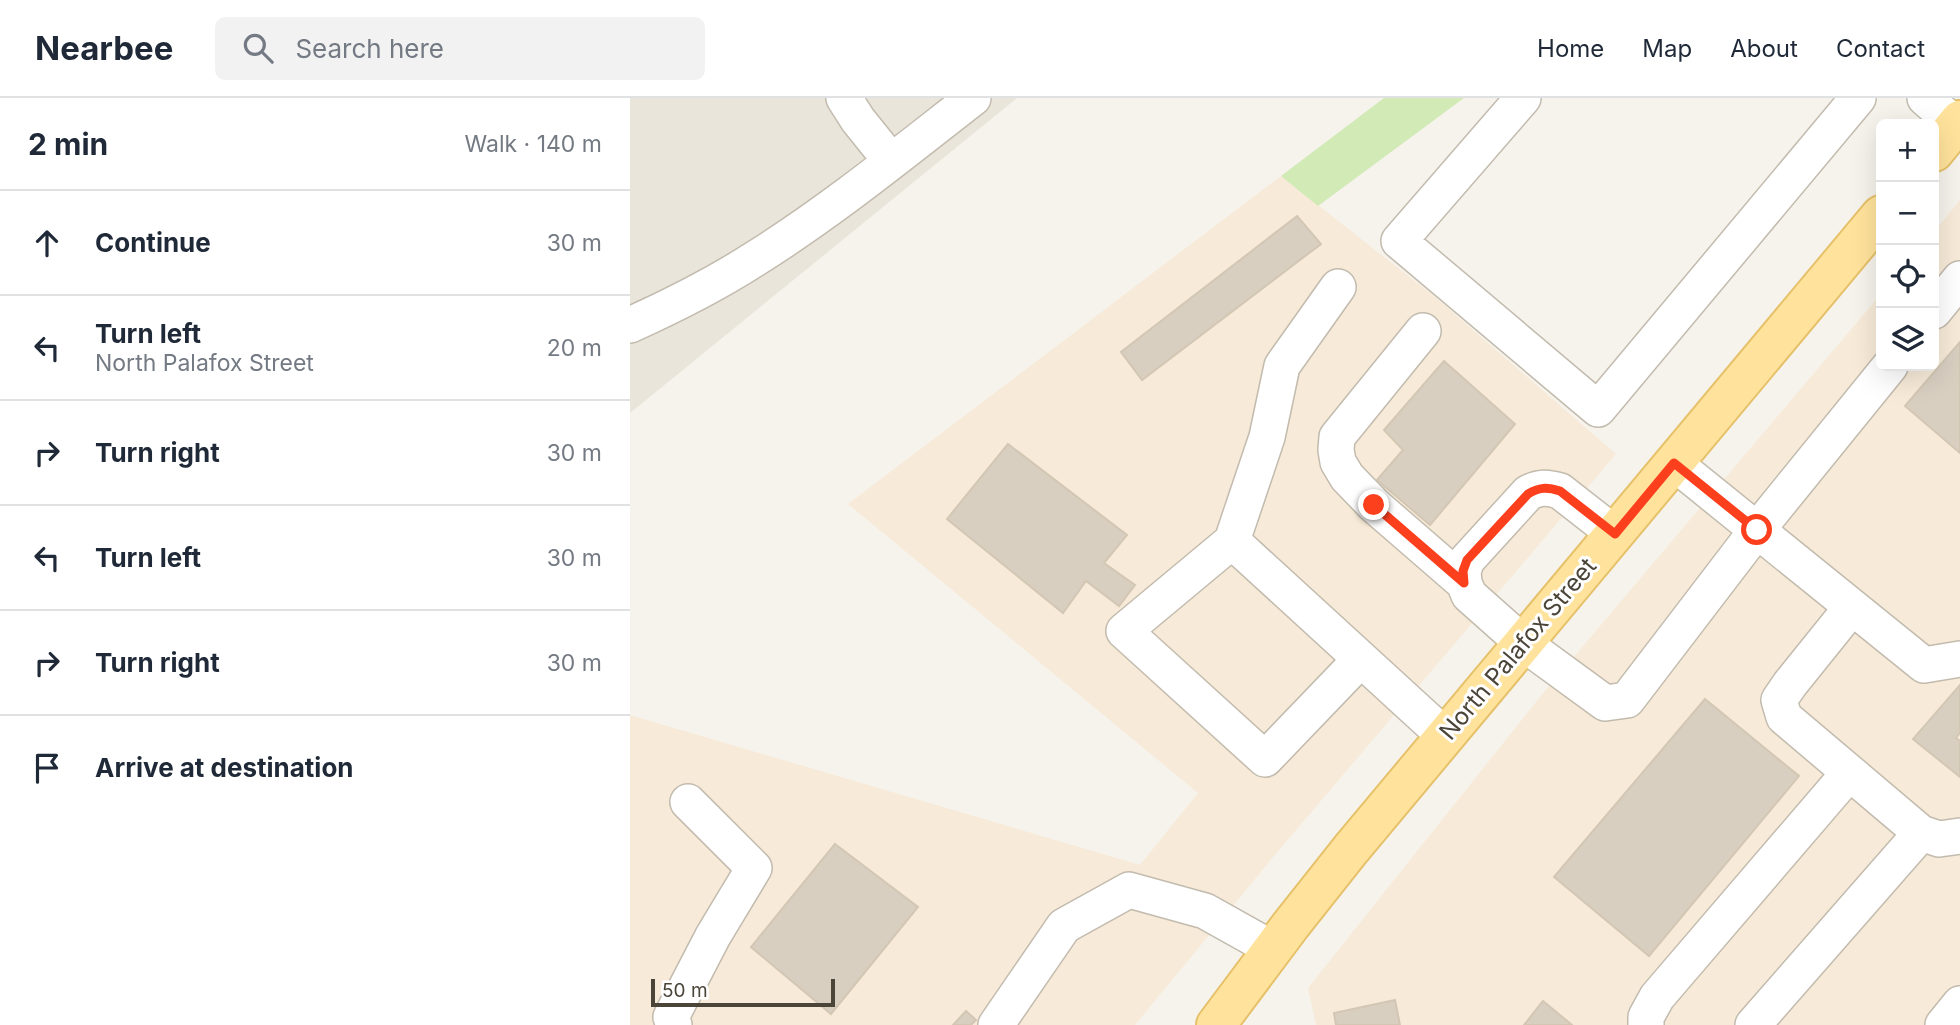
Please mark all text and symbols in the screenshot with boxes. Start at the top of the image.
search box [215,17,705,80]
text: Nearbee [35,28,173,68]
icon: search [239,29,277,67]
text: Search here [295,33,444,64]
text: Home [1537,34,1604,63]
text: Map [1642,34,1692,63]
text: About [1730,34,1798,63]
text: Contact [1836,34,1925,63]
map controls [1876,119,1939,371]
button: + [1876,119,1939,182]
text: 2 min [28,126,108,162]
text: Walk · 140 m [464,130,602,158]
button: − [1876,182,1939,245]
icon: ahead [28,224,66,262]
text: Continue [95,227,211,258]
text: 30 m [547,229,602,257]
button: locate [1876,245,1939,308]
button: layers [1876,308,1939,371]
text: Turn left [95,318,201,349]
icon: left [28,329,66,367]
text: 20 m [547,334,602,362]
text: North Palafox Street [95,349,314,377]
icon: right [28,434,66,472]
text: Turn right [95,437,220,468]
text: 30 m [547,439,602,467]
route end [1358,489,1389,520]
route start [1741,514,1772,545]
icon: left [28,539,66,577]
text: Turn left [95,542,201,573]
text: 30 m [547,544,602,572]
street label: North Palafox Street [1433,552,1602,745]
icon: right [28,644,66,682]
text: Turn right [95,647,220,678]
text: 30 m [547,649,602,677]
icon: arrive [28,749,66,787]
text: Arrive at destination [95,752,354,783]
scale bar [651,976,835,1008]
text: 50 m [662,979,708,1002]

